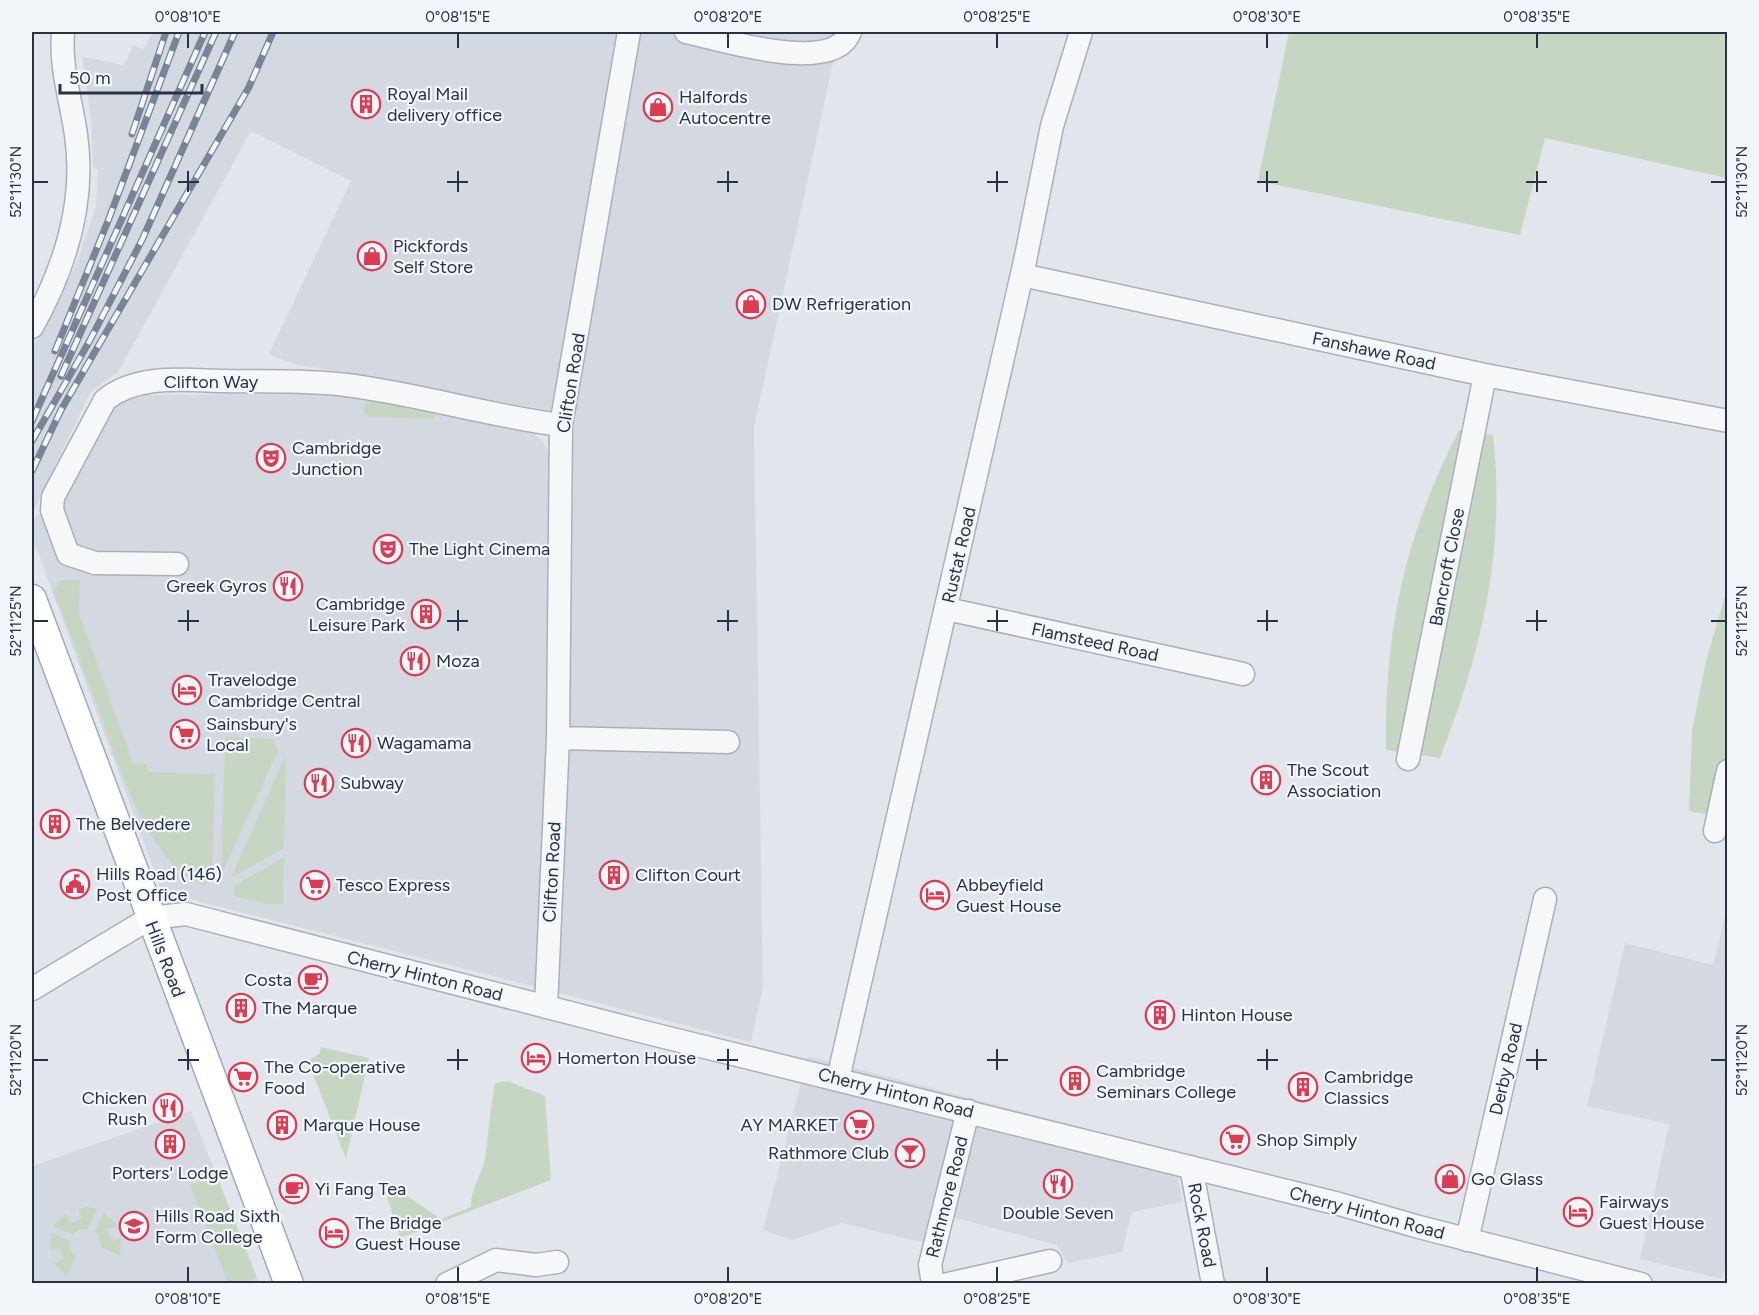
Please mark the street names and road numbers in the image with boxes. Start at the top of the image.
street label: Fanshawe Road [1310,327,1438,375]
street label: Clifton Road [552,331,590,435]
street label: Clifton Way [164,371,259,393]
street label: Rustat Road [937,505,981,605]
street label: Bancroft Close [1425,506,1469,628]
street label: Flamsteed Road [1029,618,1161,666]
street label: Clifton Road [538,821,566,923]
street label: Hills Road [140,918,190,1000]
street label: Cherry Hinton Road [345,946,505,1006]
street label: Derby Road [1485,1021,1527,1117]
street label: Cherry Hinton Road [816,1063,976,1123]
street label: Rathmore Road [921,1134,973,1260]
street label: Rock Road [1183,1181,1221,1269]
street label: Cherry Hinton Road [1287,1182,1447,1244]

